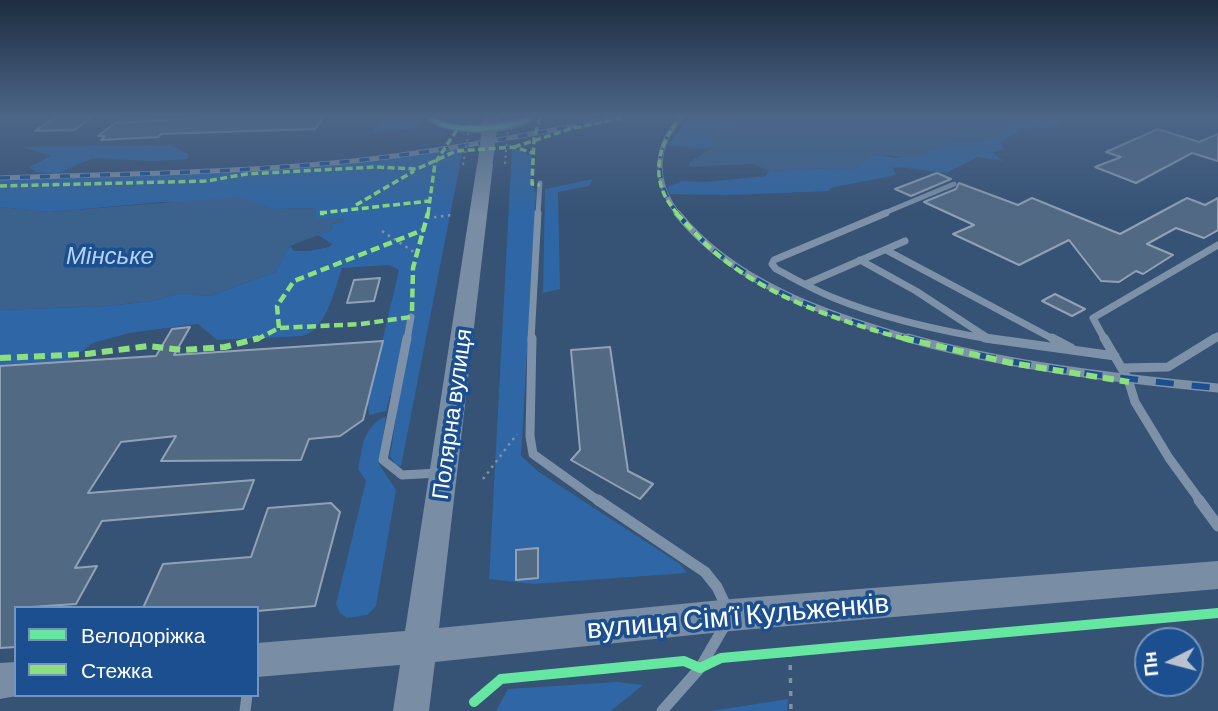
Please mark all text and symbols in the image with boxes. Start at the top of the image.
water label: Мінське [66,242,154,270]
street label: Полярна вулиця [426,327,478,501]
street label: вулиця Сімʼї Кульженків [586,586,890,646]
legend [14,606,259,697]
text: Велодоріжка [81,622,205,647]
north arrow [1134,627,1204,697]
text: Пн [1137,650,1162,678]
text: Стежка [81,657,152,682]

